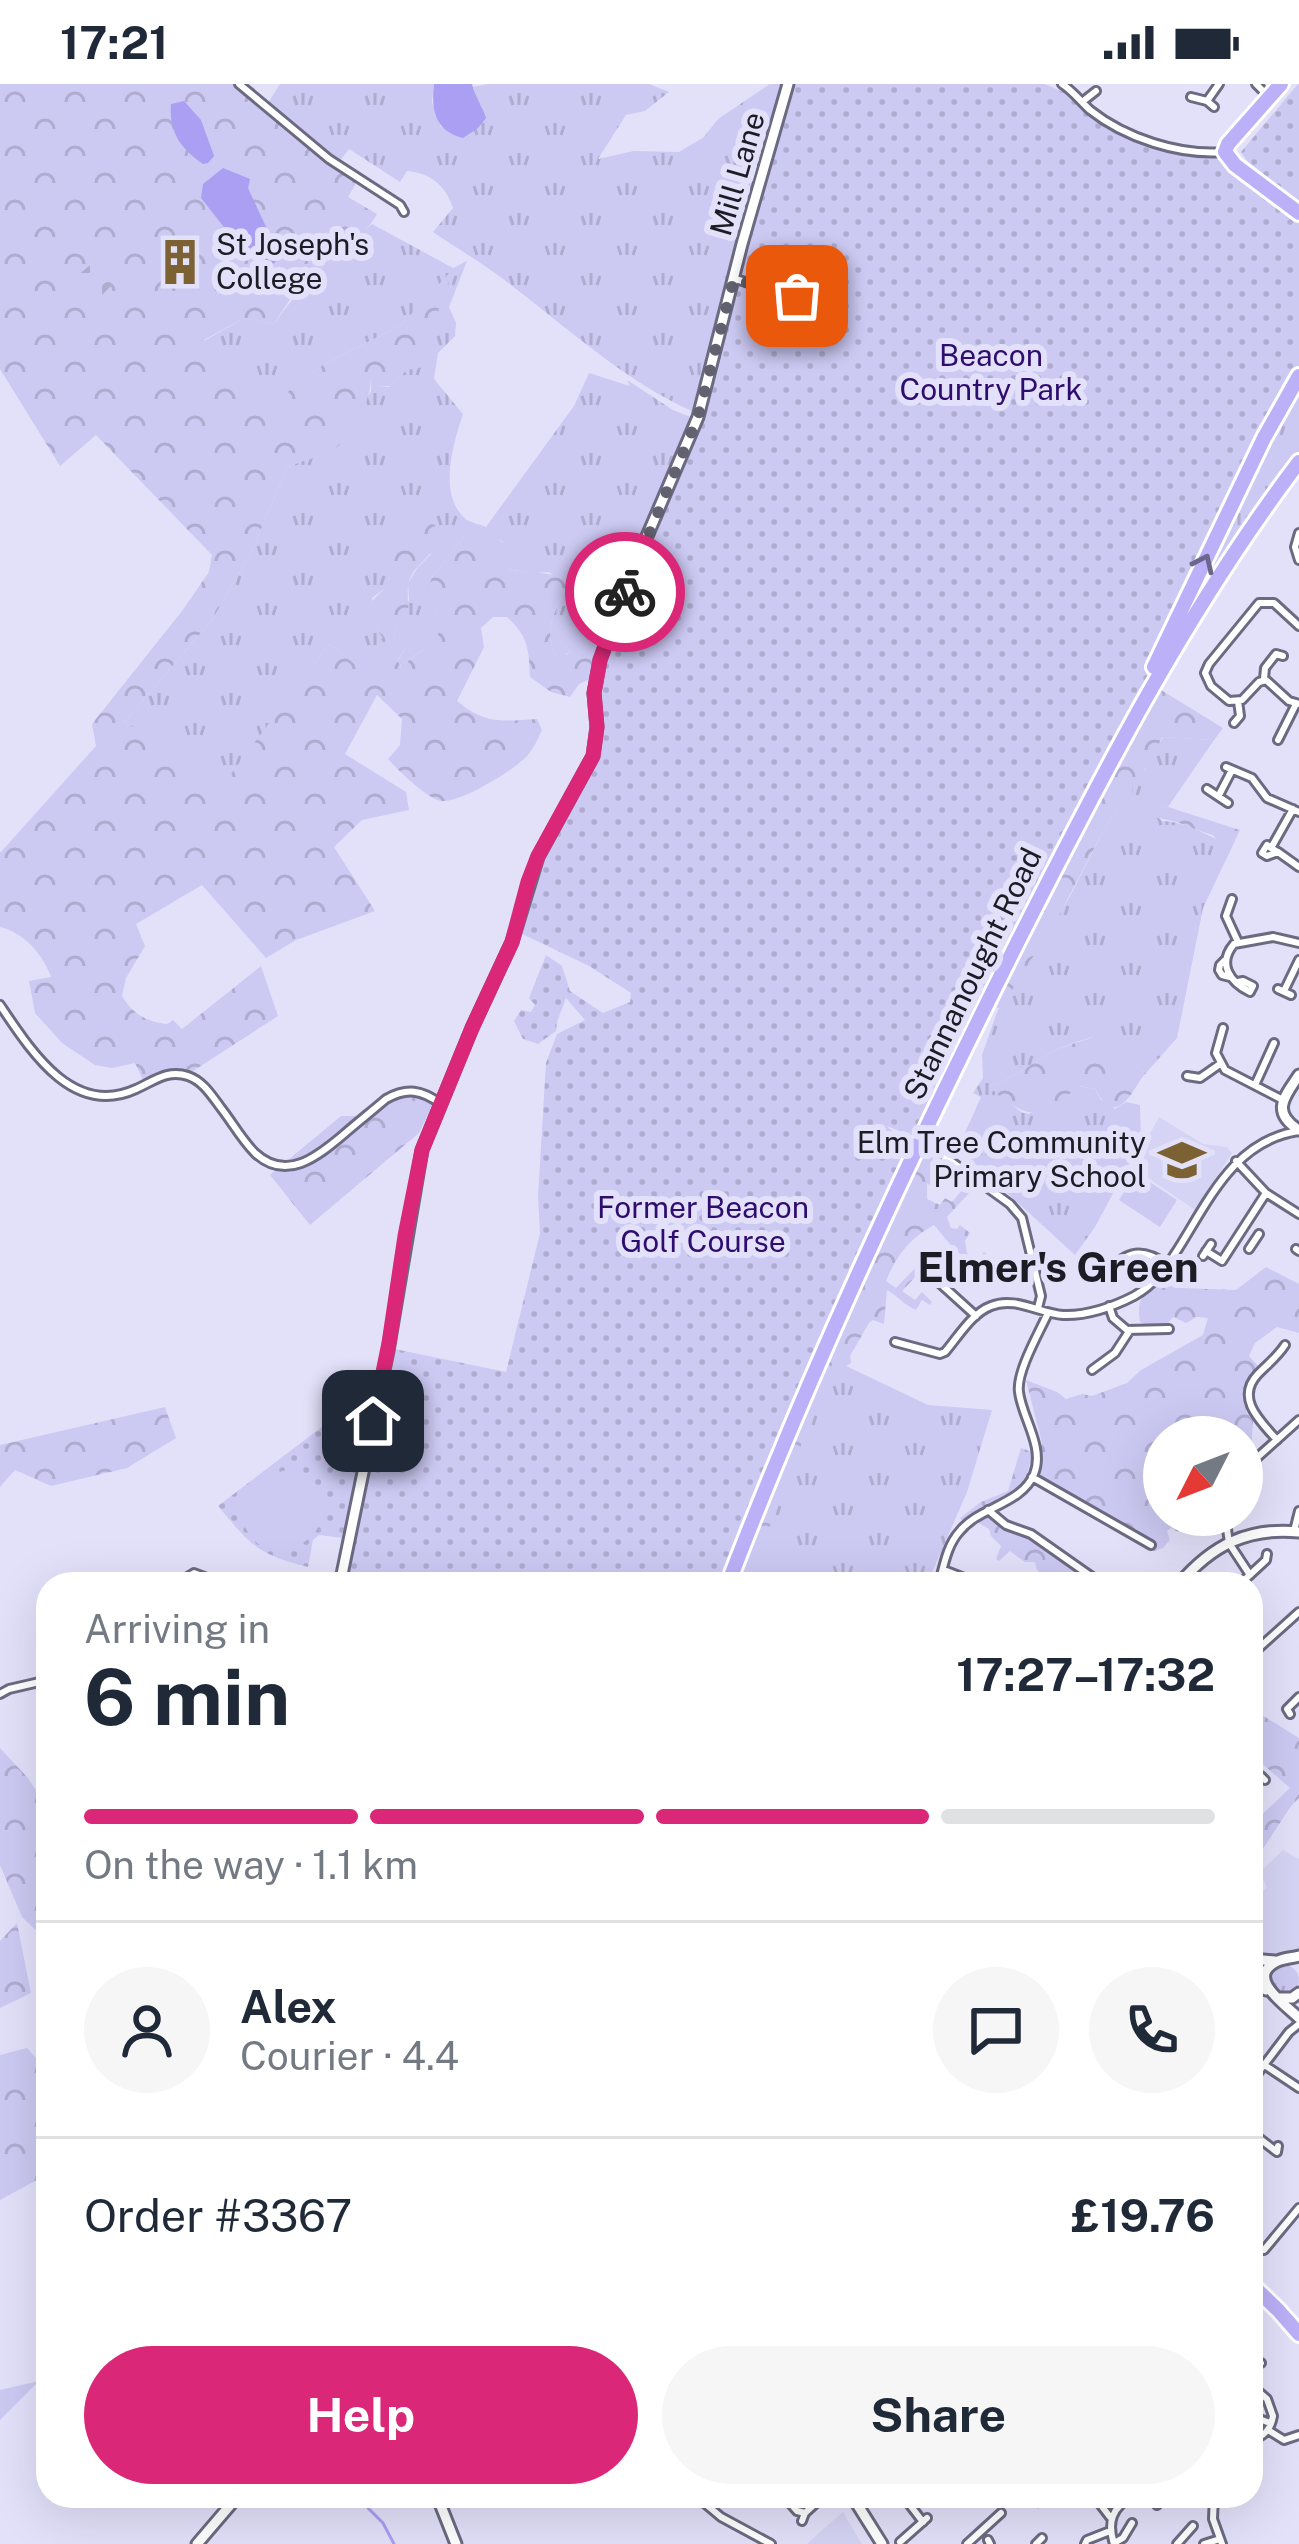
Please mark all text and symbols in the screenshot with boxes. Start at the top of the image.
text: 17:21 [60,16,168,69]
street label: Mill Lane [702,108,772,240]
place label: St Joseph's College [216,226,369,296]
building icon: St Joseph's College [155,237,205,287]
pin [746,245,848,347]
icon: bag [764,263,830,329]
park label: Beacon Country Park [900,337,1082,407]
courier [565,532,685,652]
one-way arrow [1190,554,1213,575]
icon: bike [592,559,658,625]
street label: Stannanought Road [895,842,1049,1105]
place label: Elm Tree Community Primary School [857,1124,1146,1194]
school or university icon: Elm Tree Community Primary School [1157,1135,1207,1185]
park label: Former Beacon Golf Course [597,1189,809,1259]
district label: Elmer's Green [917,1242,1199,1291]
pin [322,1370,424,1472]
icon: home [340,1388,406,1454]
north arrow [1143,1416,1263,1536]
map controls [1143,1416,1263,1536]
text: Arriving in [84,1606,270,1652]
text: 17:27–17:32 [956,1648,1215,1701]
text: 6 min [84,1651,290,1743]
text: On the way · 1.1 km [84,1842,418,1888]
button: person [84,1967,210,2093]
button: chat [933,1967,1059,2093]
button: phone [1089,1967,1215,2093]
text: Alex [240,1980,337,2033]
text: Courier · 4.4 [240,2033,459,2079]
text: Order #3367 [84,2189,352,2242]
text: £19.76 [1071,2189,1215,2242]
button: Help [84,2346,638,2484]
button: Share [662,2346,1215,2484]

